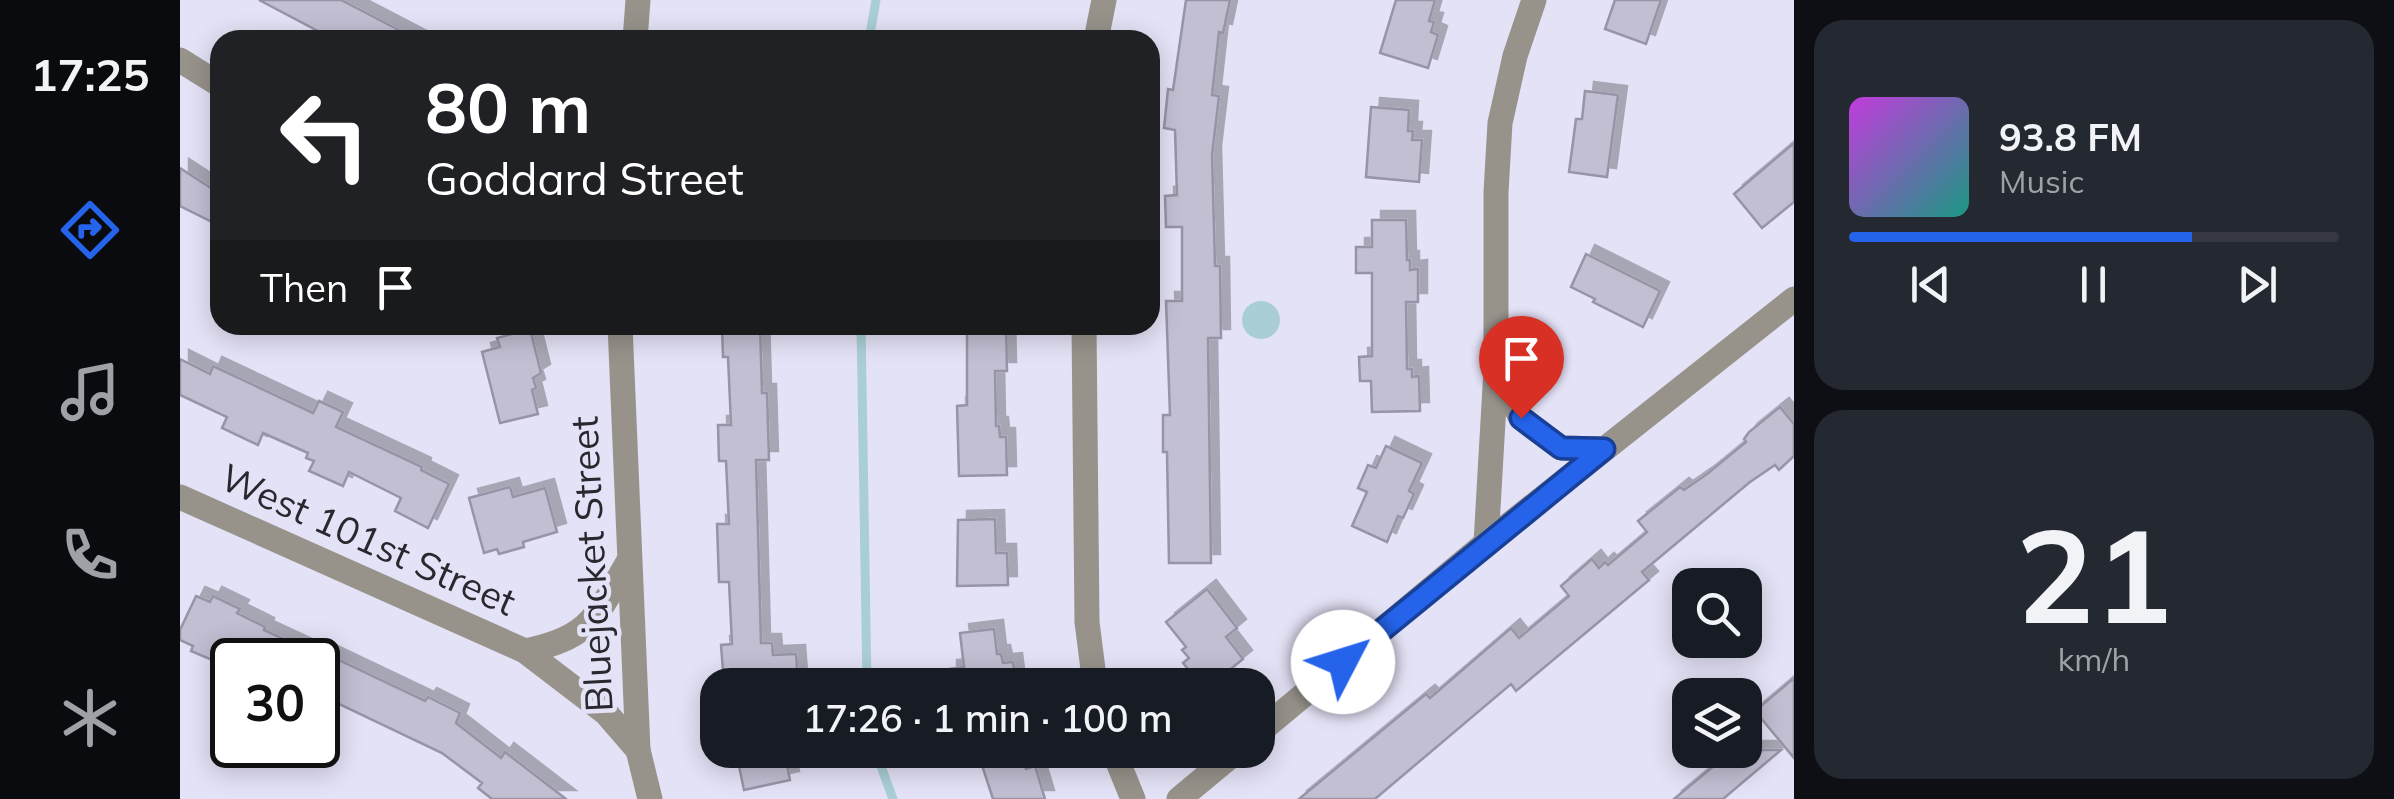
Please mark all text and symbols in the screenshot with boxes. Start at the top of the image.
text: 17:25 [30,46,150,102]
text: 80 m [425,63,591,151]
icon: left [260,70,390,200]
text: 93.8 FM [1999,113,2142,161]
text: Goddard Street [425,150,744,206]
text: Music [1999,161,2084,201]
icon: directions [55,195,125,265]
icon: previous [1903,257,1958,312]
icon: pause [2066,257,2121,312]
icon: next [2230,257,2285,312]
icon: arrive [368,260,423,315]
text: Then [260,264,348,312]
pin [1479,316,1564,419]
icon: arrive [1494,331,1549,386]
icon: music [55,357,125,427]
street label: Bluejacket Street [559,415,623,713]
street label: West 101st Street [213,453,523,626]
text: 21 [2016,492,2172,656]
icon: phone [55,520,125,590]
map controls [1672,568,1762,768]
button: search [1672,568,1762,658]
position arrow [1291,610,1395,714]
speed limit sign: 30 [210,638,340,768]
text: km/h [2058,639,2130,679]
button: layers [1672,678,1762,768]
icon: climate [55,683,125,753]
text: 17:26 · 1 min · 100 m [802,694,1173,742]

